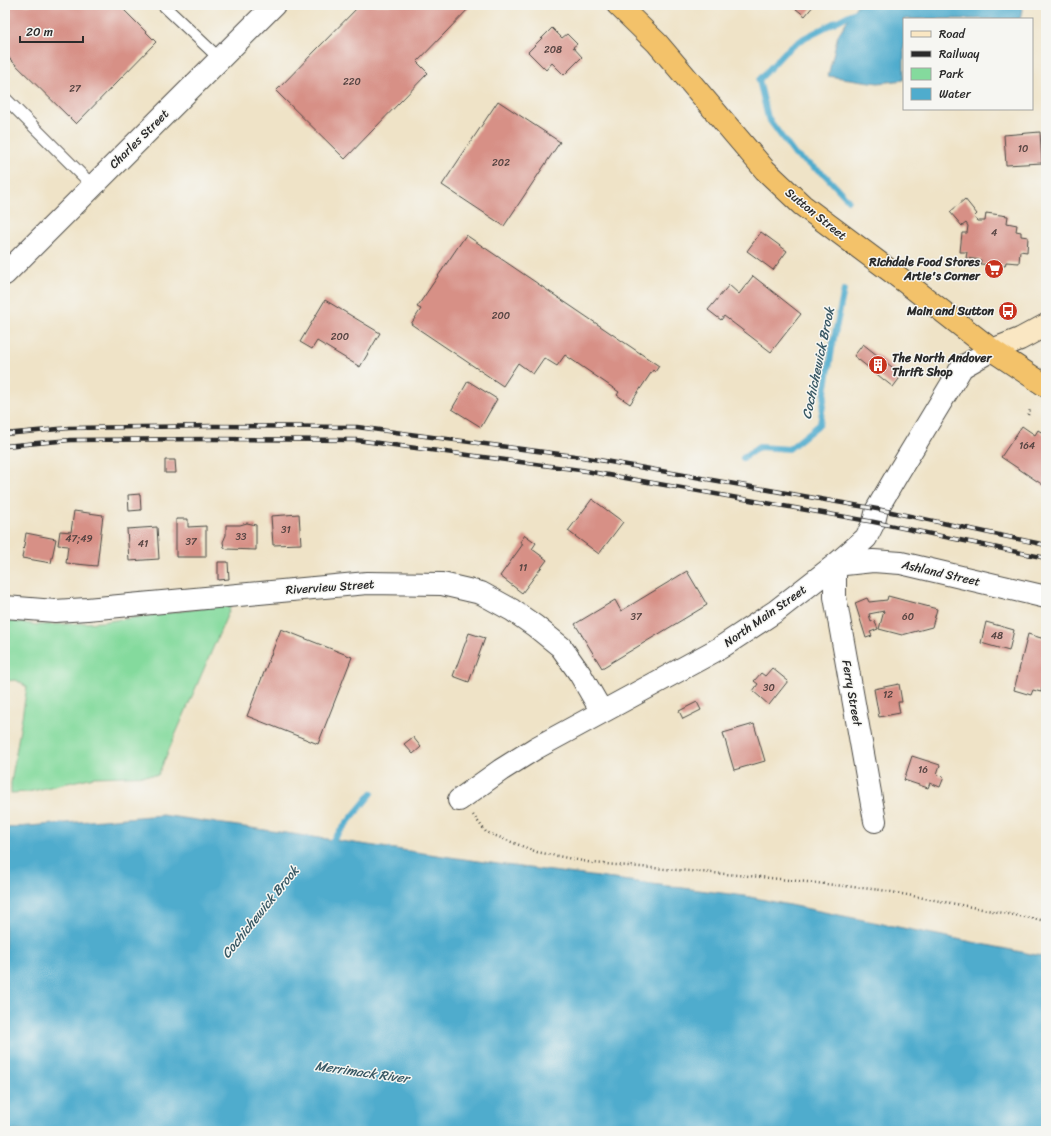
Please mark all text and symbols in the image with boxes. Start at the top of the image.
scale bar [20,18,83,44]
legend [903,18,1033,110]
text: 20 m [26,21,53,43]
text: Road [939,23,966,45]
house number: 208 [544,41,562,59]
text: Railway [939,43,980,65]
text: Park [939,63,964,85]
house number: 220 [343,73,361,91]
house number: 27 [69,80,82,98]
text: Water [939,83,972,105]
street label: Charles Street [104,104,174,174]
house number: 10 [1018,140,1028,158]
house number: 202 [492,154,510,172]
street label: Sutton Street [780,182,852,246]
house number: 4 [991,224,997,242]
place label: Richdale Food Stores Artie's Corner [868,251,981,287]
supermarket icon: Richdale Food Stores Artie's Corner [983,258,1005,280]
place label: Main and Sutton [906,300,995,322]
bus stop icon: Main and Sutton [997,300,1019,322]
water label: Cochichewick Brook [795,304,841,421]
house number: 200 [492,307,510,325]
house number: 200 [331,328,349,346]
place label: The North Andover Thrift Shop [892,347,992,383]
building icon: The North Andover Thrift Shop [867,354,889,376]
house number: 164 [1019,437,1035,455]
house number: 31 [281,521,291,539]
house number: 33 [236,528,247,546]
house number: 47;49 [65,530,93,548]
house number: 37 [185,533,198,551]
house number: 41 [138,535,148,553]
street label: Ashland Street [899,553,982,593]
house number: 11 [519,559,527,577]
street label: Riverview Street [285,573,375,601]
street label: North Main Street [719,579,811,653]
house number: 37 [630,608,643,626]
house number: 60 [902,608,914,626]
house number: 48 [991,627,1003,645]
street label: Ferry Street [835,658,869,729]
house number: 30 [763,679,775,697]
house number: 12 [883,686,893,704]
house number: 16 [918,761,928,779]
water label: Cochichewick Brook [215,860,305,964]
water label: Merrimack River [314,1054,413,1090]

